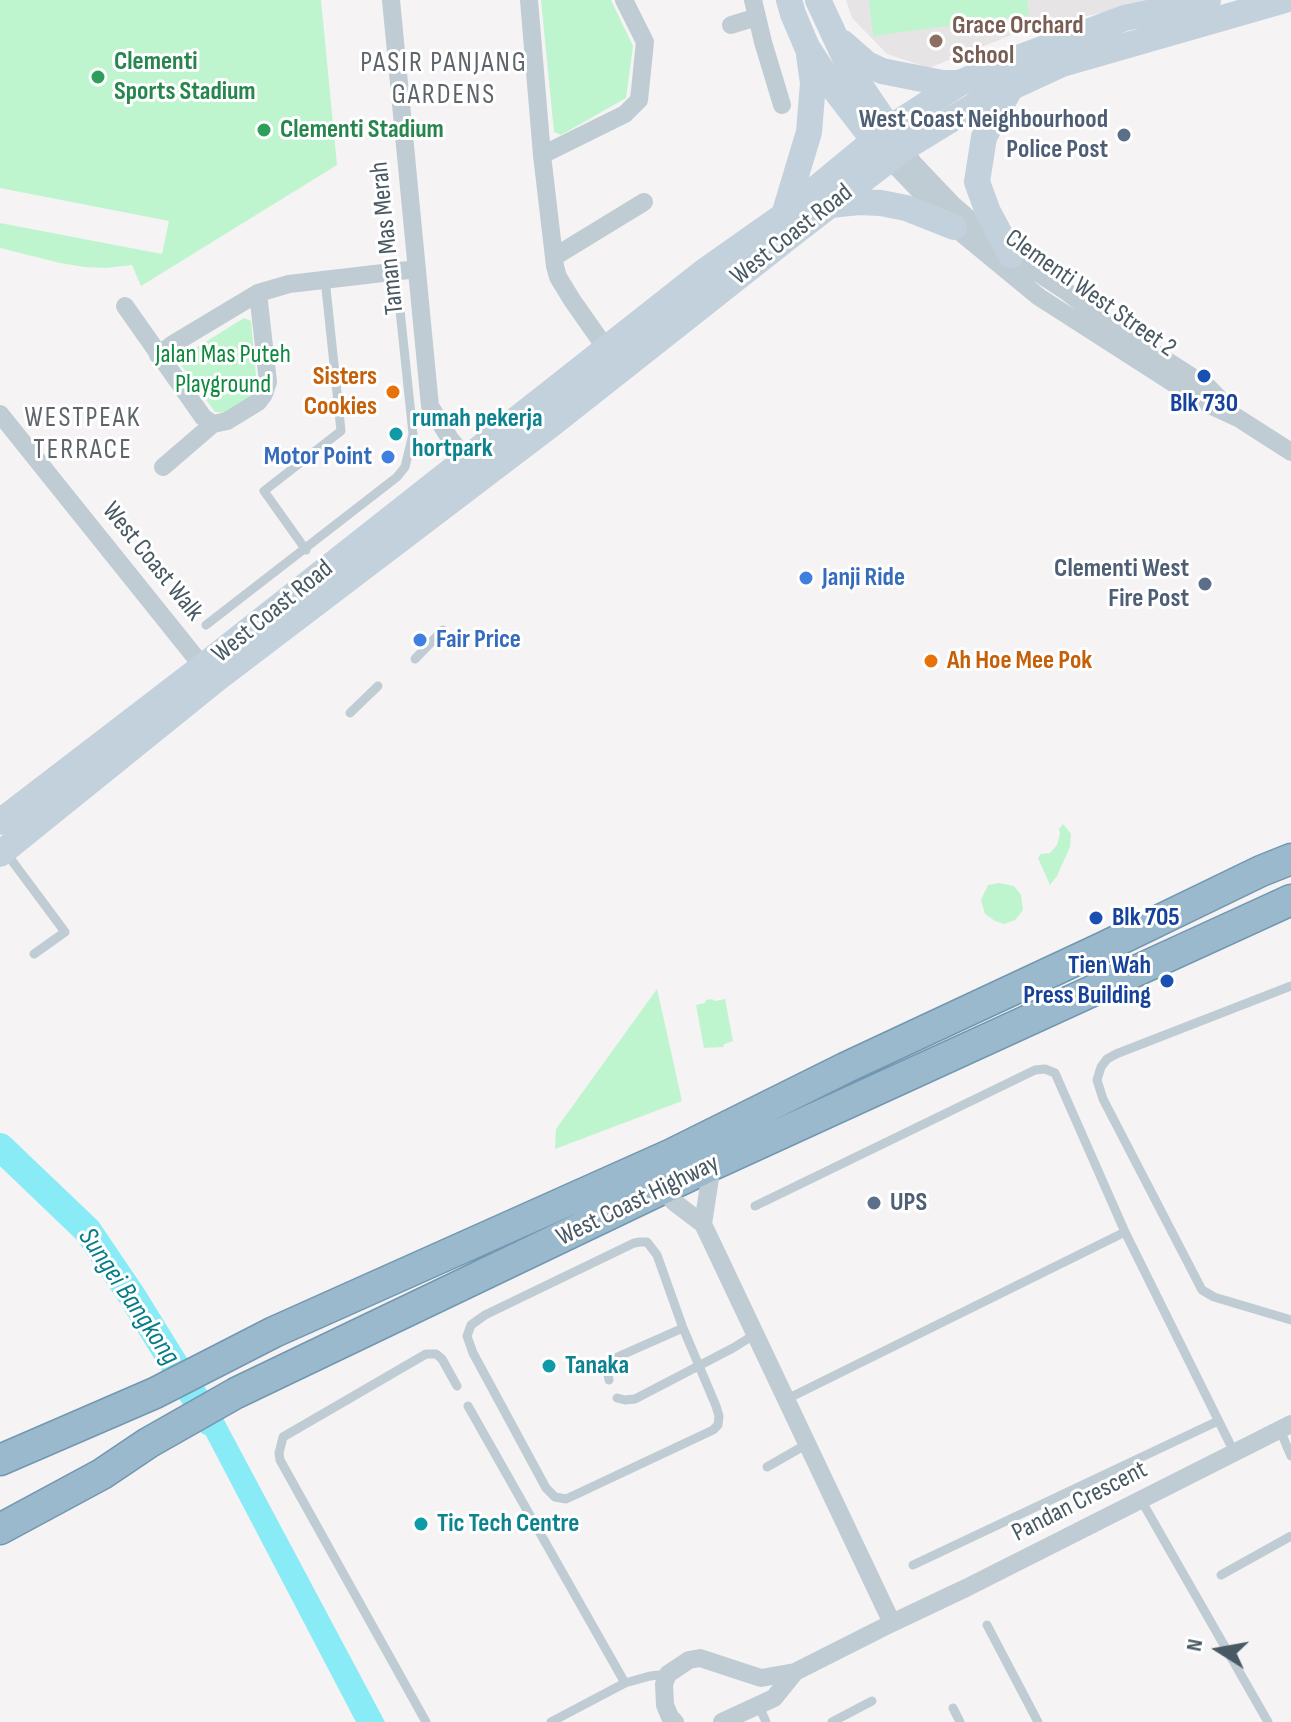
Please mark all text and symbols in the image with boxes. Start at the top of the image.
place label: Grace Orchard School [952,10,1084,72]
marker: Grace Orchard School [927,32,945,50]
place label: Clementi Sports Stadium [114,46,256,108]
district label: PASIR PANJANG GARDENS [360,47,528,113]
marker: Clementi Sports Stadium [89,68,107,86]
place label: West Coast Neighbourhood Police Post [859,104,1108,166]
place label: Clementi Stadium [280,114,444,146]
marker: Clementi Stadium [255,121,273,139]
marker: West Coast Neighbourhood Police Post [1115,126,1133,144]
street label: Taman Mas Merah [364,160,412,316]
street label: West Coast Road [725,178,859,292]
street label: Clementi West Street 2 [999,223,1181,365]
park label: Jalan Mas Puteh Playground [155,339,291,400]
place label: Sisters Cookies [304,361,377,422]
marker: Blk 730 [1195,367,1213,385]
marker: Sisters Cookies [384,383,402,401]
place label: Blk 730 [1170,388,1238,420]
district label: WESTPEAK TERRACE [25,402,141,468]
place label: rumah pekerja hortpark [412,403,543,464]
marker: rumah pekerja hortpark [387,425,405,443]
place label: Motor Point [264,441,372,473]
marker: Motor Point [379,448,397,466]
street label: West Coast Walk [95,496,209,628]
place label: Clementi West Fire Post [1054,553,1189,614]
street label: West Coast Road [206,554,340,670]
place label: Janji Ride [822,562,905,594]
marker: Janji Ride [797,569,815,587]
marker: Clementi West Fire Post [1196,575,1214,593]
place label: Fair Price [436,624,521,656]
marker: Fair Price [411,631,429,649]
place label: Ah Hoe Mee Pok [947,645,1092,677]
marker: Ah Hoe Mee Pok [922,652,940,670]
place label: Blk 705 [1112,902,1180,934]
marker: Blk 705 [1087,909,1105,927]
place label: Tien Wah Press Building [1023,950,1151,1012]
marker: Tien Wah Press Building [1158,972,1176,990]
street label: West Coast Highway [552,1148,724,1254]
place label: UPS [890,1187,927,1219]
marker: UPS [865,1194,883,1212]
water label: Sungei Bangkong [70,1222,186,1372]
place label: Tanaka [565,1350,629,1382]
marker: Tanaka [540,1357,558,1375]
street label: Pandan Crescent [1007,1455,1153,1549]
place label: Tic Tech Centre [437,1508,579,1540]
marker: Tic Tech Centre [412,1515,430,1533]
north arrow [1179,1610,1259,1690]
text: N [1181,1637,1209,1654]

